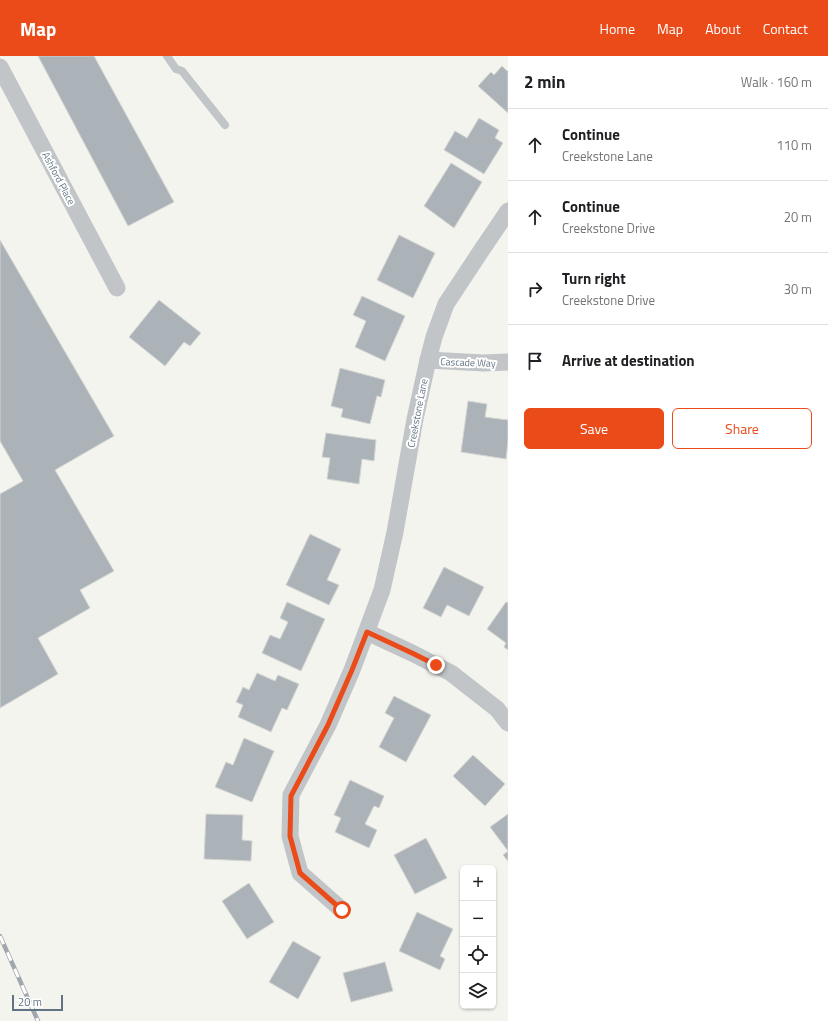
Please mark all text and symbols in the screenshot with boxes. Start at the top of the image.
text: Map [20,14,56,43]
text: Home [600,18,635,39]
text: Map [657,18,683,39]
text: About [705,18,741,39]
text: Contact [763,18,808,39]
text: 2 min [524,69,565,95]
text: Walk · 160 m [741,72,812,92]
text: Continue [562,123,620,146]
icon: ahead [524,134,546,156]
text: 110 m [776,135,812,155]
text: Creekstone Lane [562,146,653,166]
street label: Ashford Place [38,149,79,207]
text: Continue [562,195,620,218]
icon: ahead [524,206,546,228]
text: 20 m [784,207,812,227]
text: Creekstone Drive [562,218,655,238]
text: Turn right [562,267,626,290]
icon: right [524,278,546,300]
text: 30 m [784,279,812,299]
text: Creekstone Drive [562,290,655,310]
text: Arrive at destination [562,349,695,372]
icon: arrive [524,350,546,372]
street label: Cascade Way [440,354,496,371]
street label: Creekstone Lane [403,377,432,449]
button: Save [524,408,664,449]
button: Share [672,408,812,449]
route end [427,656,445,674]
map controls [460,865,496,1009]
button: + [460,865,496,901]
route start [333,901,351,919]
button: − [460,901,496,937]
button: locate [460,937,496,973]
button: layers [460,973,496,1009]
scale bar [12,993,63,1012]
text: 20 m [18,994,42,1010]

